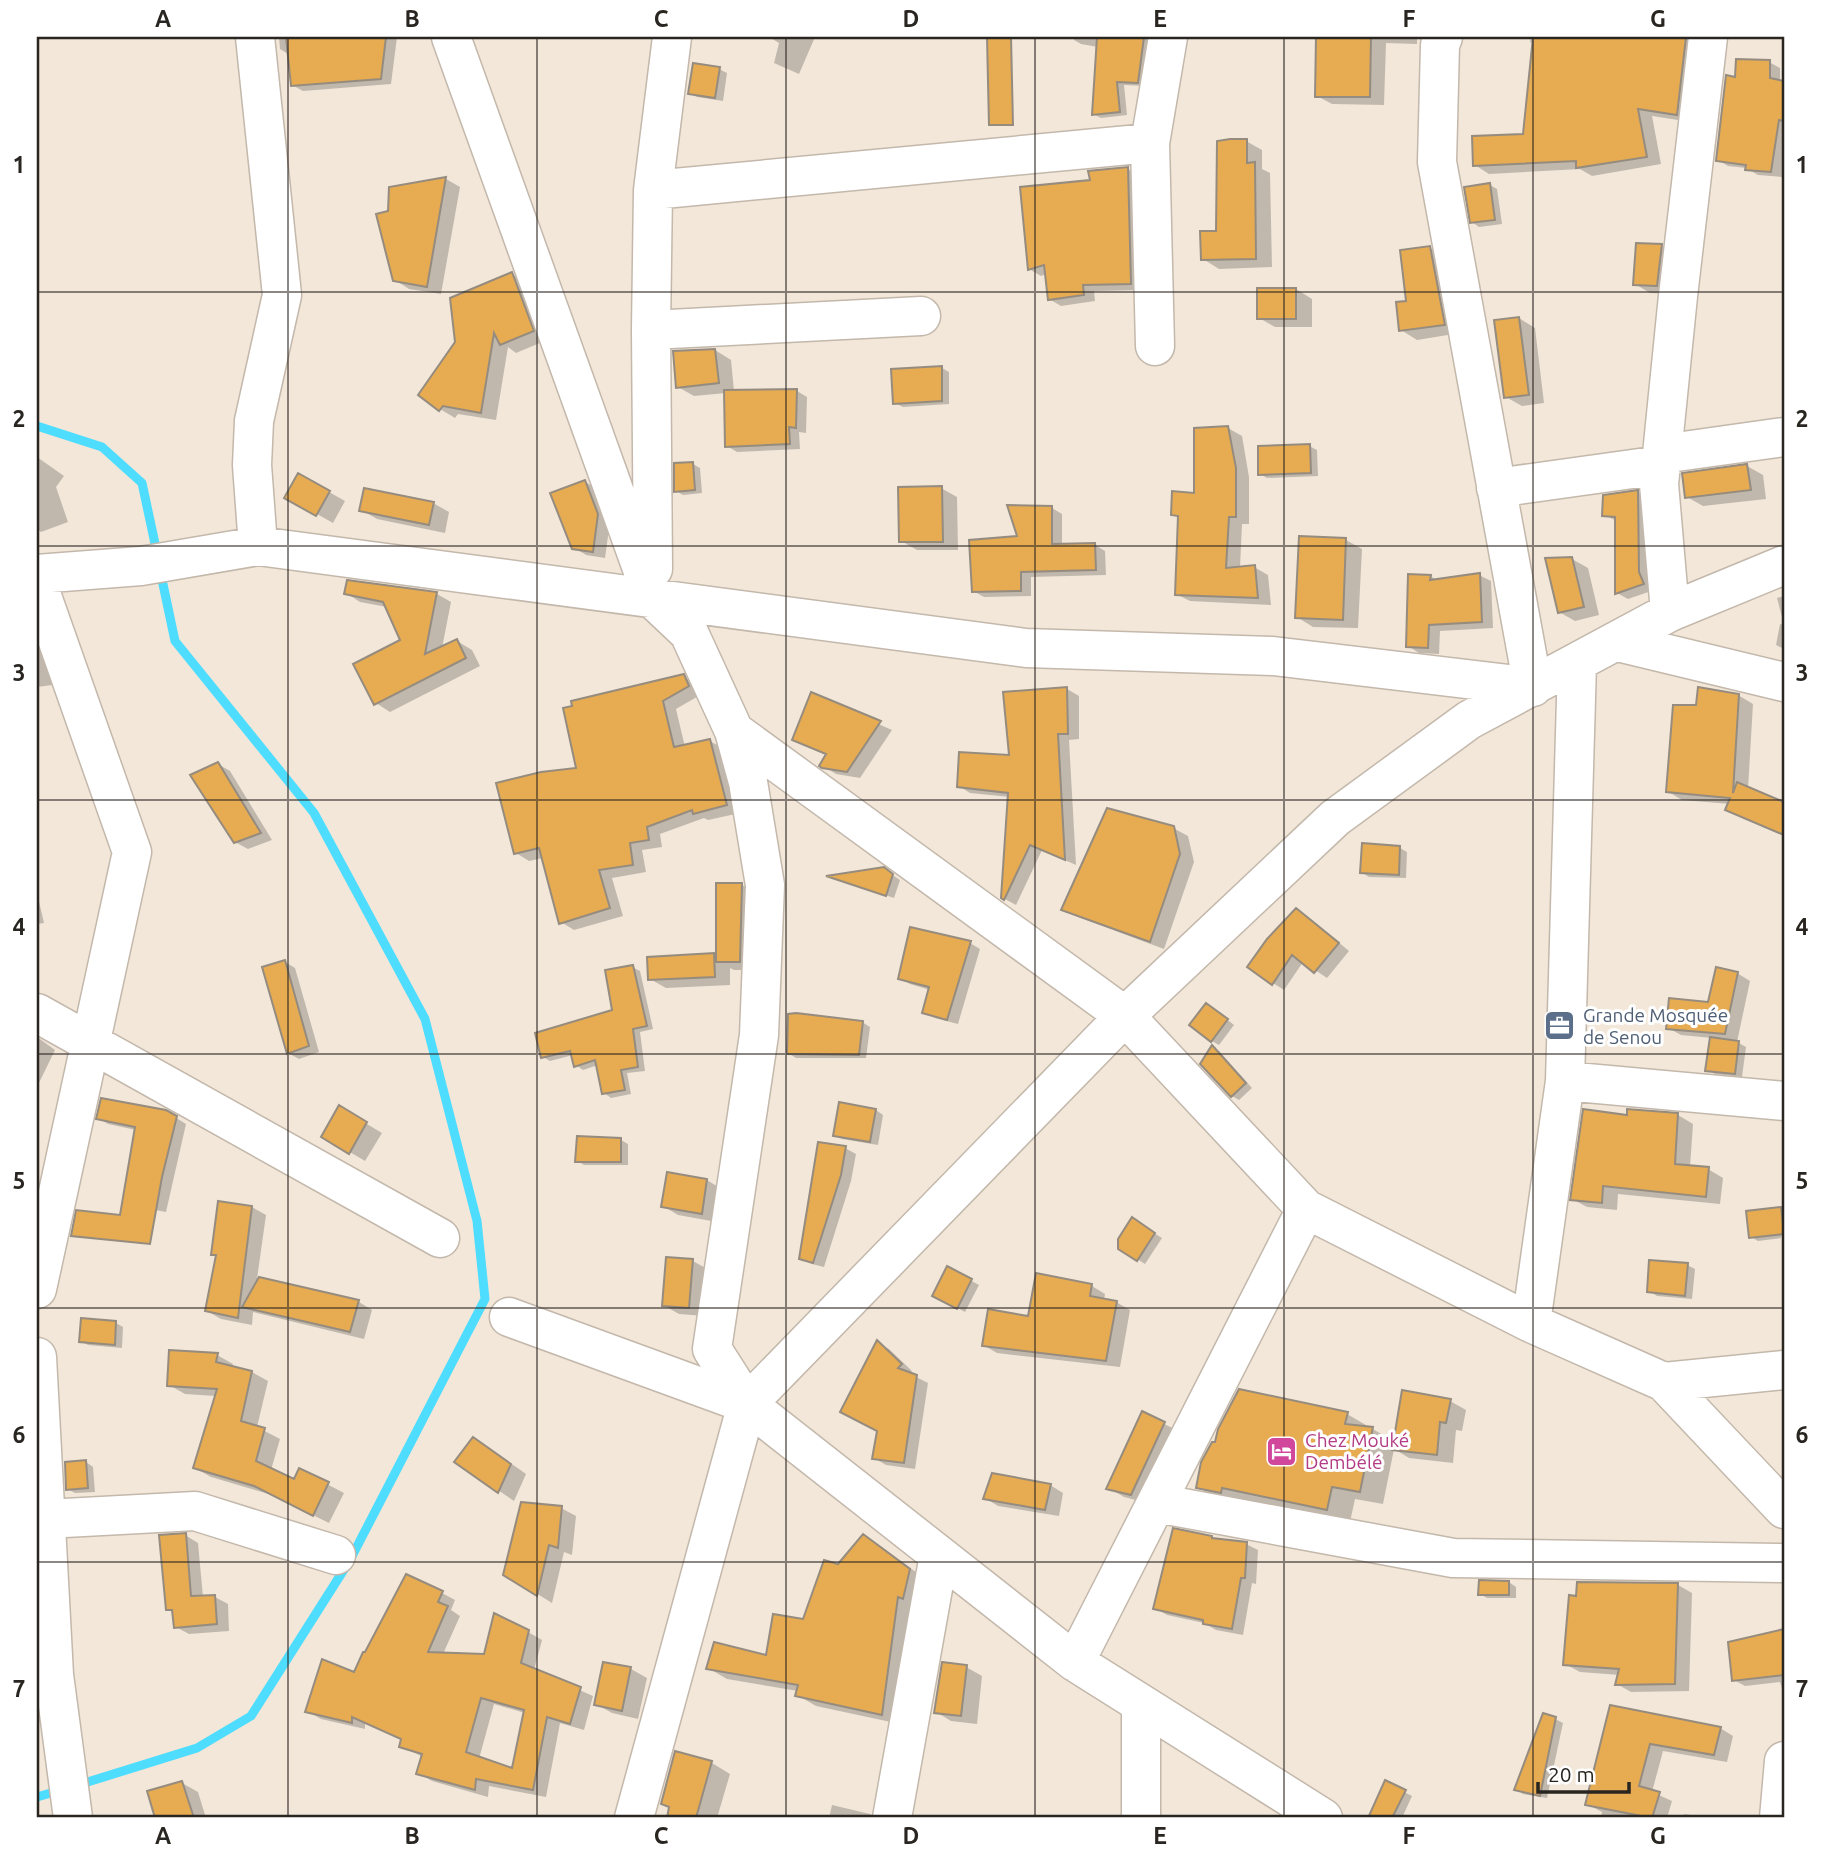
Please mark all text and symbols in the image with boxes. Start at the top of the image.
text: A [155,6,171,31]
text: B [404,6,420,31]
text: C [654,6,669,31]
text: D [903,6,919,31]
text: E [1153,6,1167,31]
text: F [1403,6,1416,31]
text: G [1650,6,1666,31]
text: 1 [13,152,25,177]
text: 1 [1796,152,1808,177]
text: 2 [13,406,25,431]
text: 2 [1796,406,1808,431]
text: 3 [13,660,25,685]
text: 3 [1796,660,1808,685]
text: 4 [13,914,26,939]
text: 4 [1796,914,1809,939]
place label: Grande Mosquée de Senou [1583,1004,1728,1048]
office icon: Grande Mosquée de Senou [1543,1009,1577,1043]
text: 5 [13,1168,25,1193]
text: 5 [1796,1168,1808,1193]
text: 6 [13,1422,26,1447]
text: 6 [1796,1422,1809,1447]
place label: Chez Mouké Dembélé [1305,1429,1409,1473]
hotel icon: Chez Mouké Dembélé [1265,1434,1299,1468]
text: 7 [13,1676,25,1701]
text: 7 [1796,1676,1808,1701]
scale bar [1538,1750,1629,1794]
text: 20 m [1548,1762,1595,1786]
text: A [155,1823,171,1848]
text: B [404,1823,420,1848]
text: C [654,1823,669,1848]
text: D [903,1823,919,1848]
text: E [1153,1823,1167,1848]
text: F [1403,1823,1416,1848]
text: G [1650,1823,1666,1848]

